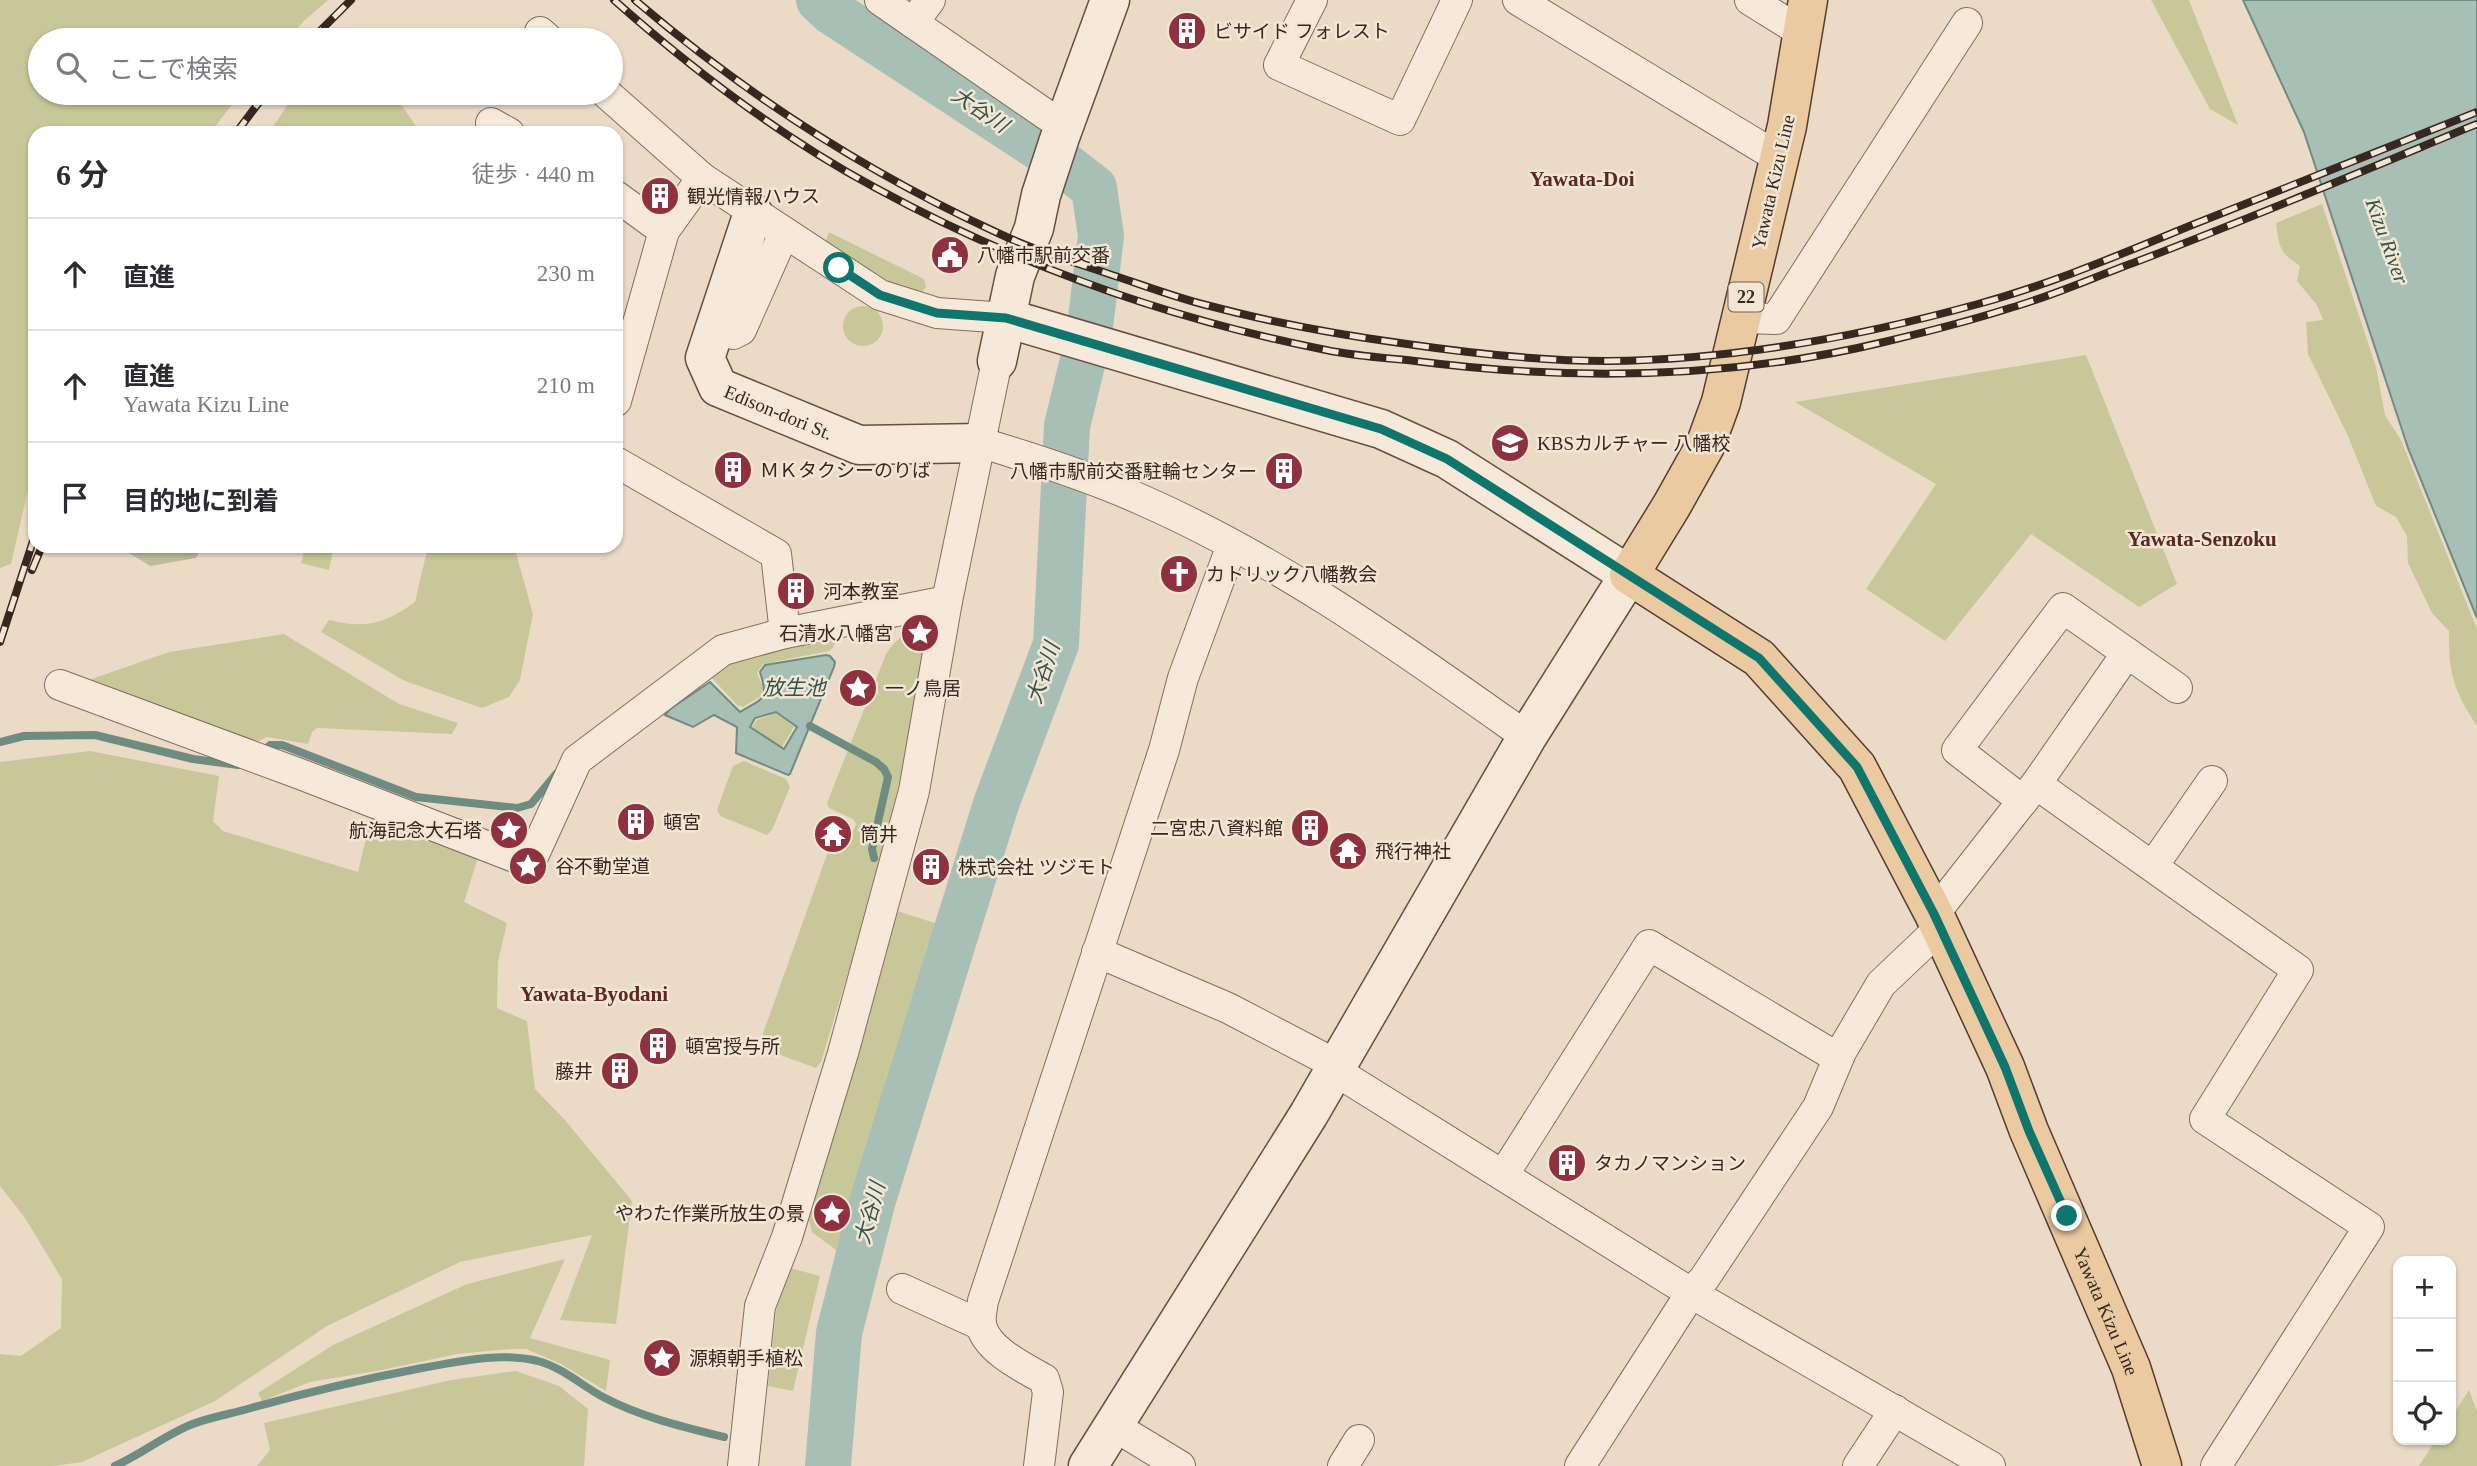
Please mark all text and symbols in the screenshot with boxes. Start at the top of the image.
building icon: ビサイド フォレスト [1166,10,1208,52]
place label: ビサイド フォレスト [1214,21,1390,42]
search box [28,28,623,105]
icon: search [52,48,90,86]
text: ここで検索 [108,55,238,84]
water label: 大谷川 [947,82,1014,139]
street label: Yawata Kizu Line [1747,113,1799,251]
text: 6 分 [56,158,109,191]
text: 徒歩 · 440 m [472,162,595,187]
district label: Yawata-Doi [1530,167,1635,191]
building icon: 観光情報ハウス [639,175,681,217]
place label: 観光情報ハウス [687,186,820,207]
water label: Kizu River [2360,194,2414,288]
public building icon: 八幡市駅前交番 [929,234,971,276]
place label: 八幡市駅前交番 [977,245,1110,266]
route start [823,252,854,283]
icon: ahead [56,255,94,293]
text: 230 m [537,261,595,286]
text: 直進 [123,263,175,292]
road number: 22 [1728,282,1764,312]
text: 直進 [123,362,175,391]
icon: ahead [56,367,94,405]
text: 210 m [537,373,595,398]
street label: Edison-dori St. [721,380,836,444]
text: Yawata Kizu Line [123,392,289,417]
school or university icon: KBSカルチャー 八幡校 [1489,422,1531,464]
place label: KBSカルチャー 八幡校 [1537,433,1731,454]
building icon: ＭＫタクシーのりば [712,449,754,491]
building icon: 八幡市駅前交番駐輪センター [1263,450,1305,492]
place label: ＭＫタクシーのりば [760,460,931,481]
place label: 八幡市駅前交番駐輪センター [1010,461,1257,482]
icon: arrive [56,479,94,517]
text: 目的地に到着 [123,487,279,516]
district label: Yawata-Senzoku [2127,527,2277,551]
church icon: カトリック八幡教会 [1158,553,1200,595]
place label: カトリック八幡教会 [1206,564,1377,585]
building icon: 河本教室 [775,570,817,612]
place label: 河本教室 [823,581,899,602]
place icon: 石清水八幡宮 [899,612,941,654]
place label: 石清水八幡宮 [779,623,893,644]
water label: 大谷川 [1022,637,1065,707]
place icon: 一ノ鳥居 [837,667,879,709]
water label: 放生池 [763,676,827,700]
place label: 一ノ鳥居 [885,678,961,699]
building icon: 頓宮 [615,801,657,843]
building icon: 二宮忠八資料館 [1289,807,1331,849]
place icon: 航海記念大石塔 [488,809,530,851]
place label: 頓宮 [663,812,701,833]
temple icon: 筒井 [812,813,854,855]
place label: 二宮忠八資料館 [1150,818,1283,839]
place label: 航海記念大石塔 [349,820,482,841]
place label: 筒井 [860,824,898,845]
temple icon: 飛行神社 [1327,830,1369,872]
place label: 飛行神社 [1375,841,1451,862]
place icon: 谷不動堂道 [507,845,549,887]
building icon: 株式会社 ツジモト [910,846,952,888]
place label: 谷不動堂道 [555,856,650,877]
place label: 株式会社 ツジモト [958,857,1115,878]
district label: Yawata-Byodani [520,982,668,1006]
building icon: 頓宮授与所 [637,1025,679,1067]
place label: 頓宮授与所 [685,1036,780,1057]
building icon: 藤井 [599,1050,641,1092]
place label: 藤井 [555,1061,593,1082]
building icon: タカノマンション [1546,1142,1588,1184]
place label: タカノマンション [1594,1153,1746,1174]
water label: 大谷川 [850,1178,890,1247]
place icon: やわた作業所放生の景 [811,1192,853,1234]
route end [2051,1200,2082,1231]
place label: やわた作業所放生の景 [615,1203,805,1224]
street label: Yawata Kizu Line [2070,1244,2143,1378]
map controls [2393,1256,2456,1445]
button: + [2393,1256,2456,1319]
button: − [2393,1319,2456,1382]
place icon: 源頼朝手植松 [641,1337,683,1379]
place label: 源頼朝手植松 [689,1348,803,1369]
button: locate [2393,1382,2456,1445]

